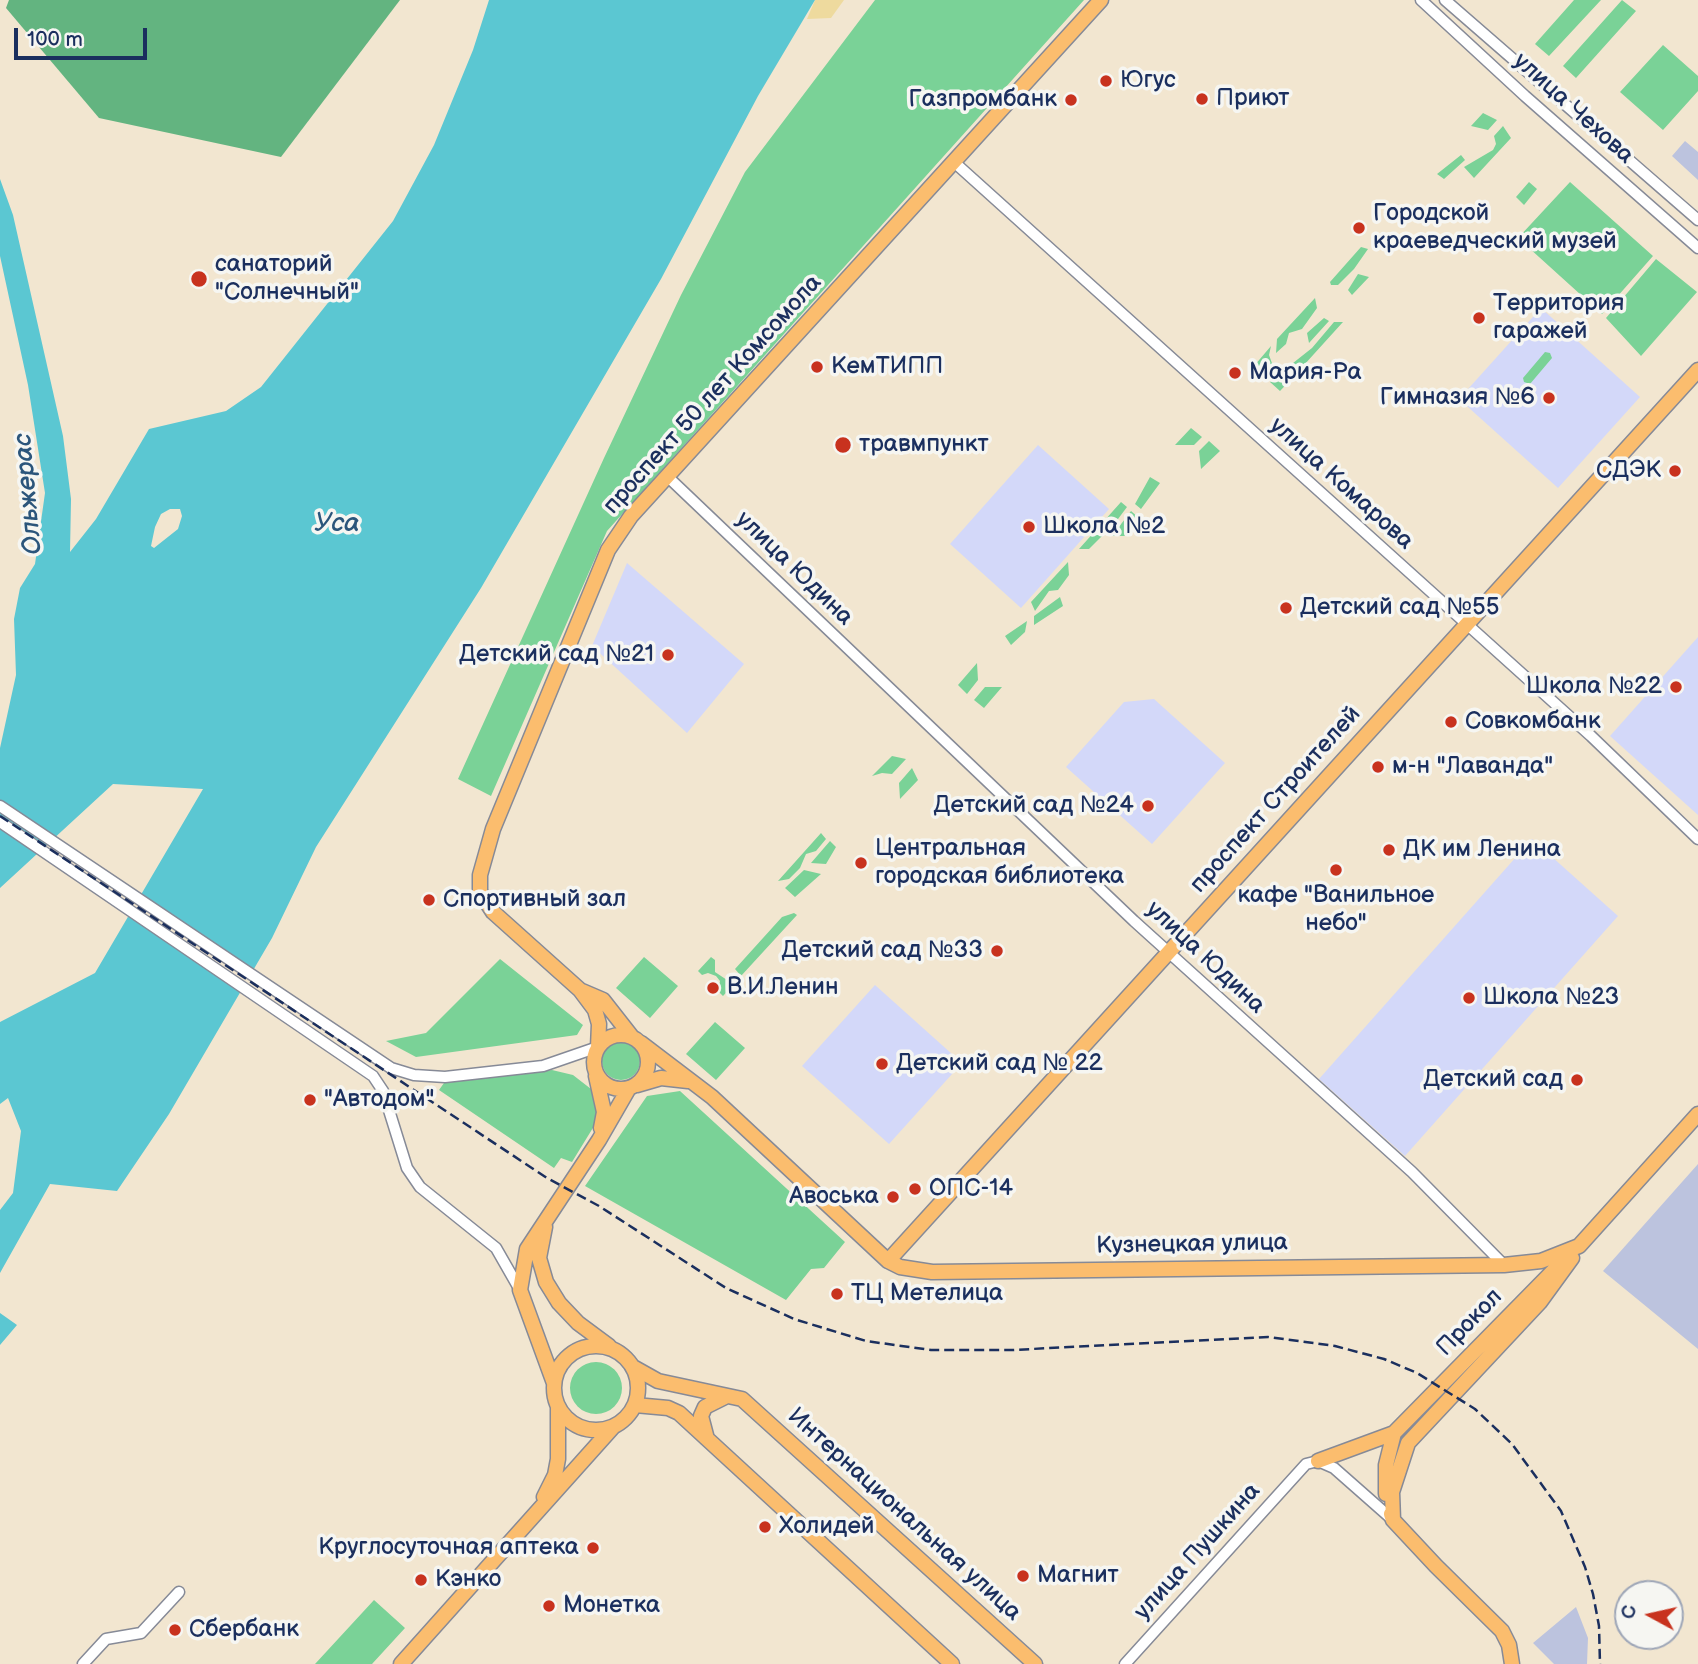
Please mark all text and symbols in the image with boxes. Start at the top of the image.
scale bar [18,14,150,58]
text: 100 m [27,27,83,52]
street label: улица Чехова [1507,47,1639,171]
place label: Югус [1120,67,1176,95]
marker: Югус [1098,73,1114,89]
place label: Приют [1216,85,1289,113]
place label: Газпромбанк [909,86,1057,114]
marker: Приют [1194,91,1210,107]
marker: Газпромбанк [1063,92,1079,108]
place label: Городской краеведческий музей [1373,200,1617,256]
marker: Городской краеведческий музей [1351,220,1367,236]
place label: санаторий "Солнечный" [215,251,359,307]
marker: санаторий "Солнечный" [189,269,209,289]
street label: проспект 50 лет Комсомола [598,269,828,521]
place label: Территория гаражей [1493,290,1624,346]
marker: Территория гаражей [1471,310,1487,326]
place label: КемТИПП [831,353,943,381]
marker: КемТИПП [809,359,825,375]
place label: Мария-Ра [1249,359,1362,387]
marker: Мария-Ра [1227,365,1243,381]
place label: Гимназия №6 [1380,384,1535,412]
marker: Гимназия №6 [1541,390,1557,406]
street label: улица Комарова [1263,412,1419,556]
place label: травмпункт [859,431,989,459]
water label: Ольжерас [8,432,50,556]
marker: травмпункт [833,435,853,455]
place label: СДЭК [1596,457,1661,485]
marker: СДЭК [1667,463,1683,479]
street label: улица Юдина [729,506,859,632]
water label: Уса [314,508,360,540]
place label: Школа №2 [1043,513,1165,541]
marker: Школа №2 [1021,519,1037,535]
place label: Детский сад №55 [1300,594,1499,622]
marker: Детский сад №55 [1278,600,1294,616]
place label: Детский сад №21 [459,641,654,669]
marker: Детский сад №21 [660,647,676,663]
place label: Школа №22 [1526,673,1662,701]
marker: Школа №22 [1668,679,1684,695]
street label: проспект Строителей [1184,701,1368,899]
place label: Совкомбанк [1465,708,1601,736]
marker: Совкомбанк [1443,714,1459,730]
place label: м-н "Лаванда" [1392,753,1553,781]
marker: м-н "Лаванда" [1370,759,1386,775]
place label: Детский сад №24 [934,792,1134,820]
marker: Детский сад №24 [1140,798,1156,814]
place label: Центральная городская библиотека [875,835,1124,891]
place label: ДК им Ленина [1403,836,1561,864]
marker: ДК им Ленина [1381,842,1397,858]
marker: Центральная городская библиотека [853,855,869,871]
marker: кафе "Ванильное небо" [1328,862,1344,878]
place label: кафе "Ванильное небо" [1238,882,1434,938]
place label: Спортивный зал [443,886,626,914]
marker: Спортивный зал [421,892,437,908]
street label: улица Юдина [1140,896,1270,1020]
place label: Детский сад №33 [782,937,983,965]
marker: Детский сад №33 [989,943,1005,959]
place label: В.И.Ленин [727,974,839,1002]
marker: В.И.Ленин [705,980,721,996]
place label: Школа №23 [1483,984,1619,1012]
marker: Школа №23 [1461,990,1477,1006]
place label: Детский сад № 22 [896,1050,1103,1078]
marker: Детский сад № 22 [874,1056,890,1072]
place label: Детский сад [1423,1066,1563,1094]
marker: Детский сад [1569,1072,1585,1088]
place label: "Автодом" [324,1086,434,1114]
marker: "Автодом" [302,1092,318,1108]
place label: ОПС-14 [929,1175,1013,1203]
marker: ОПС-14 [907,1181,923,1197]
place label: Авоська [789,1183,879,1211]
marker: Авоська [885,1189,901,1205]
street label: Кузнецкая улица [1096,1229,1288,1261]
place label: ТЦ Метелица [851,1280,1003,1308]
street label: Прокол [1431,1283,1509,1363]
marker: ТЦ Метелица [829,1286,845,1302]
street label: Интернациональная улица [781,1402,1027,1628]
street label: улица Пушкина [1129,1478,1267,1626]
place label: Холидей [779,1513,874,1541]
marker: Холидей [757,1519,773,1535]
place label: Круглосуточная аптека [318,1534,579,1562]
marker: Круглосуточная аптека [585,1540,601,1556]
place label: Магнит [1037,1562,1119,1590]
place label: Кэнко [435,1566,501,1594]
marker: Магнит [1015,1568,1031,1584]
marker: Кэнко [413,1572,429,1588]
north arrow [1614,1580,1684,1650]
place label: Монетка [563,1592,660,1620]
marker: Монетка [541,1598,557,1614]
text: С [1617,1604,1642,1620]
place label: Сбербанк [189,1616,299,1644]
marker: Сбербанк [167,1622,183,1638]

